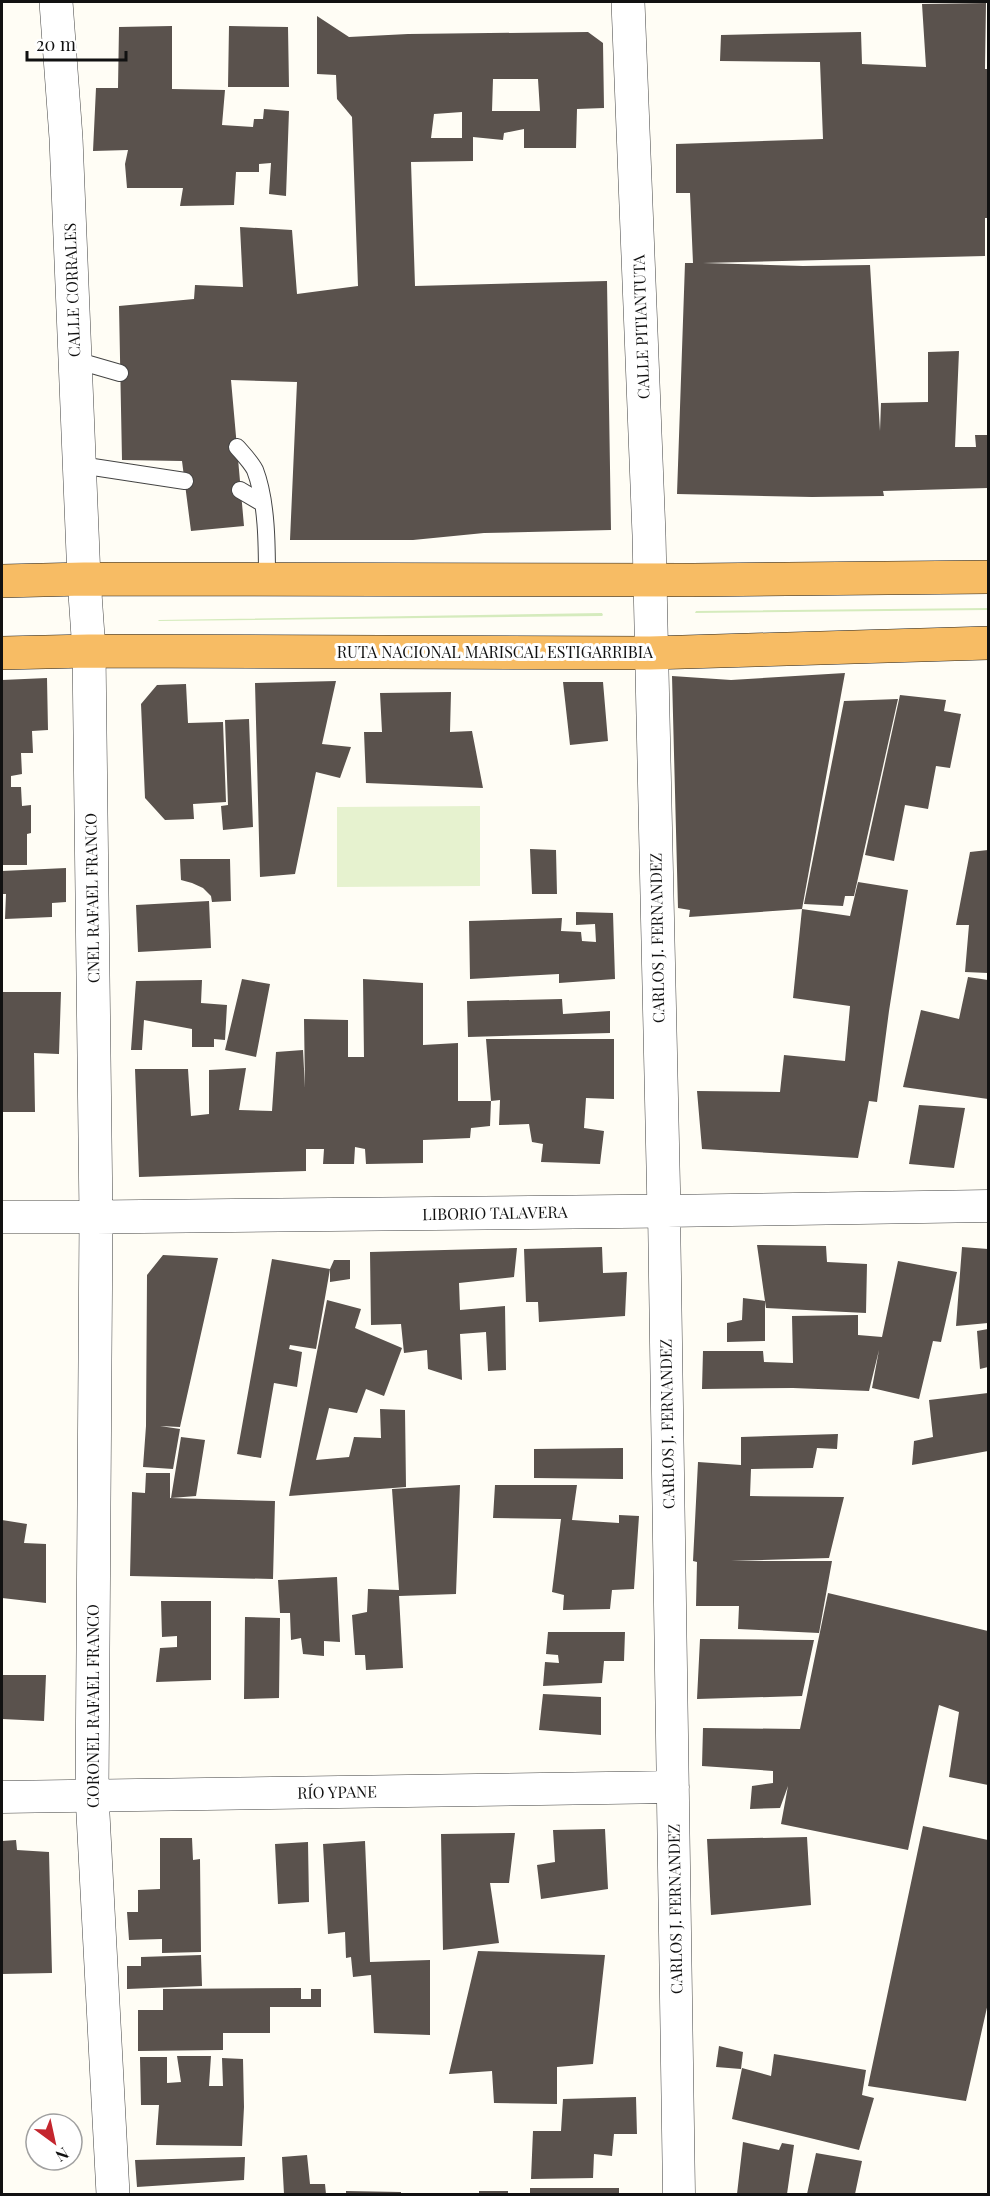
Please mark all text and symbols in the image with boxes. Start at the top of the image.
scale bar [27,24,126,62]
text: 20 m [36,32,76,56]
street label: CALLE CORRALES [59,223,84,358]
street label: CALLE PITIANTUTA [627,253,654,400]
street label: RUTA NACIONAL MARISCAL ESTIGARRIBIA [337,641,654,662]
street label: CNEL RAFAEL FRANCO [80,813,103,983]
street label: CARLOS J. FERNANDEZ [645,853,668,1023]
street label: LIBORIO TALAVERA [422,1201,569,1224]
street label: CARLOS J. FERNANDEZ [655,1339,678,1509]
street label: CORONEL RAFAEL FRANCO [82,1604,103,1808]
street label: RÍO YPANE [297,1780,377,1803]
street label: CARLOS J. FERNANDEZ [663,1824,686,1994]
north arrow [24,2112,84,2172]
text: N [52,2143,73,2167]

